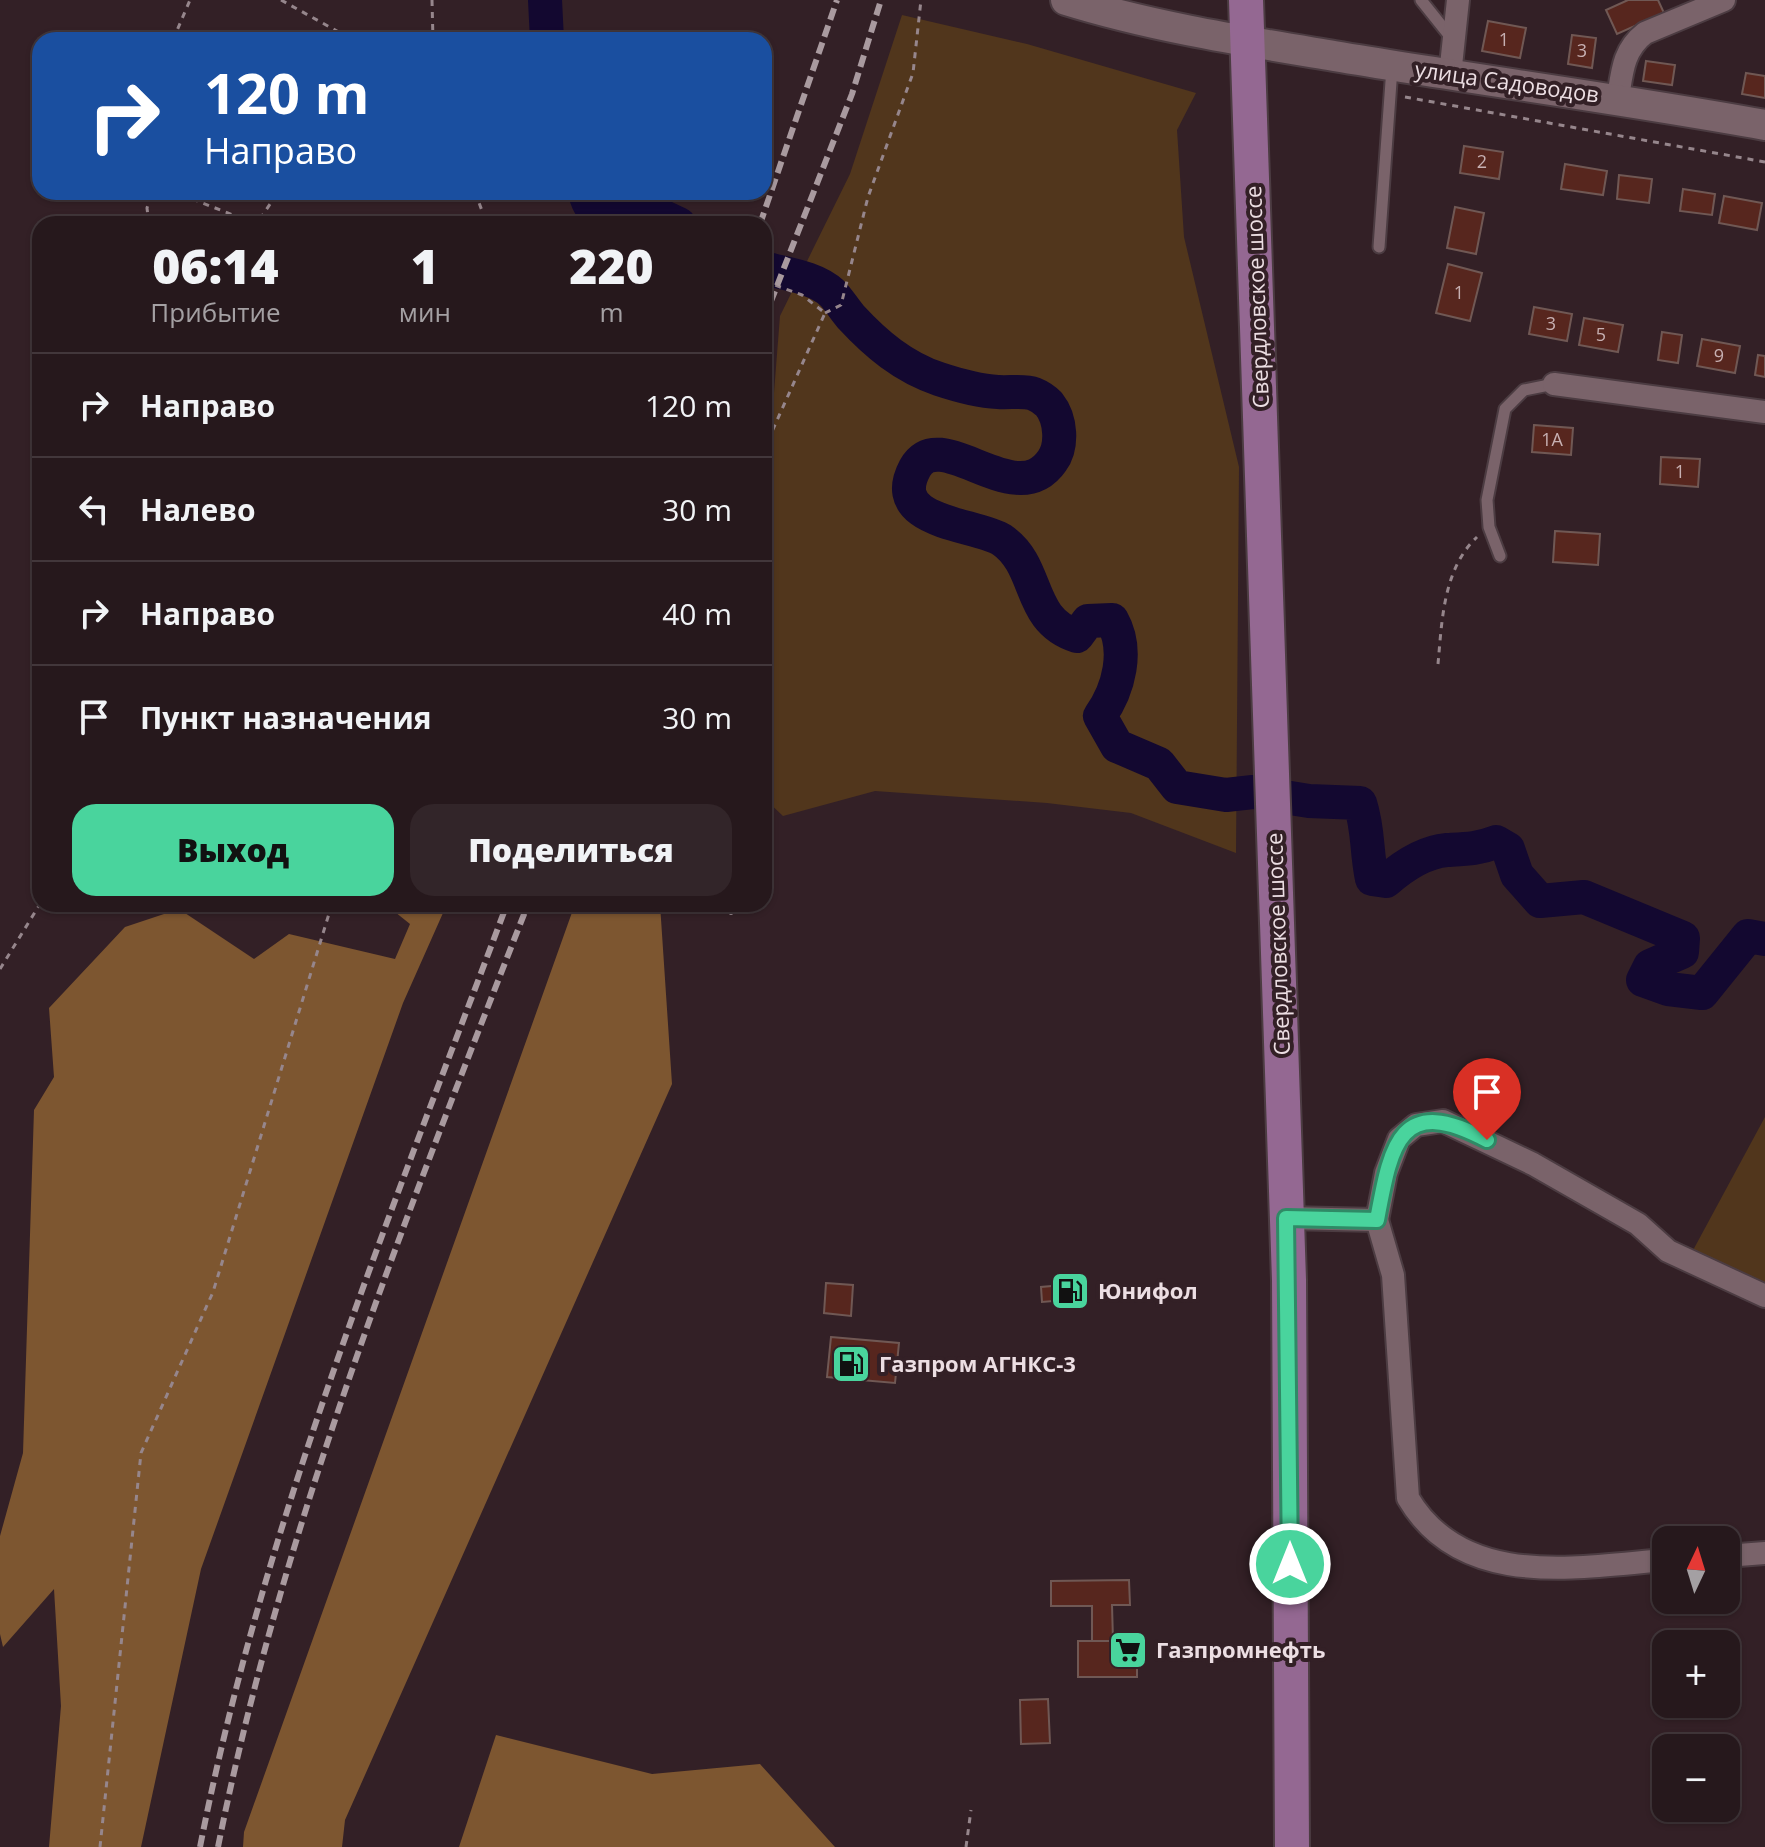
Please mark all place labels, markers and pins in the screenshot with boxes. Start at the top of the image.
pin [1453,1058,1521,1140]
fuel station icon: Юнифол [1049,1270,1091,1312]
place label: Юнифол [1098,1275,1198,1305]
fuel station icon: Газпром АГНКС-3 [830,1343,872,1385]
place label: Газпром АГНКС-3 [879,1348,1076,1378]
supermarket icon: Газпромнефть [1107,1629,1149,1671]
place label: Газпромнефть [1156,1634,1325,1664]

